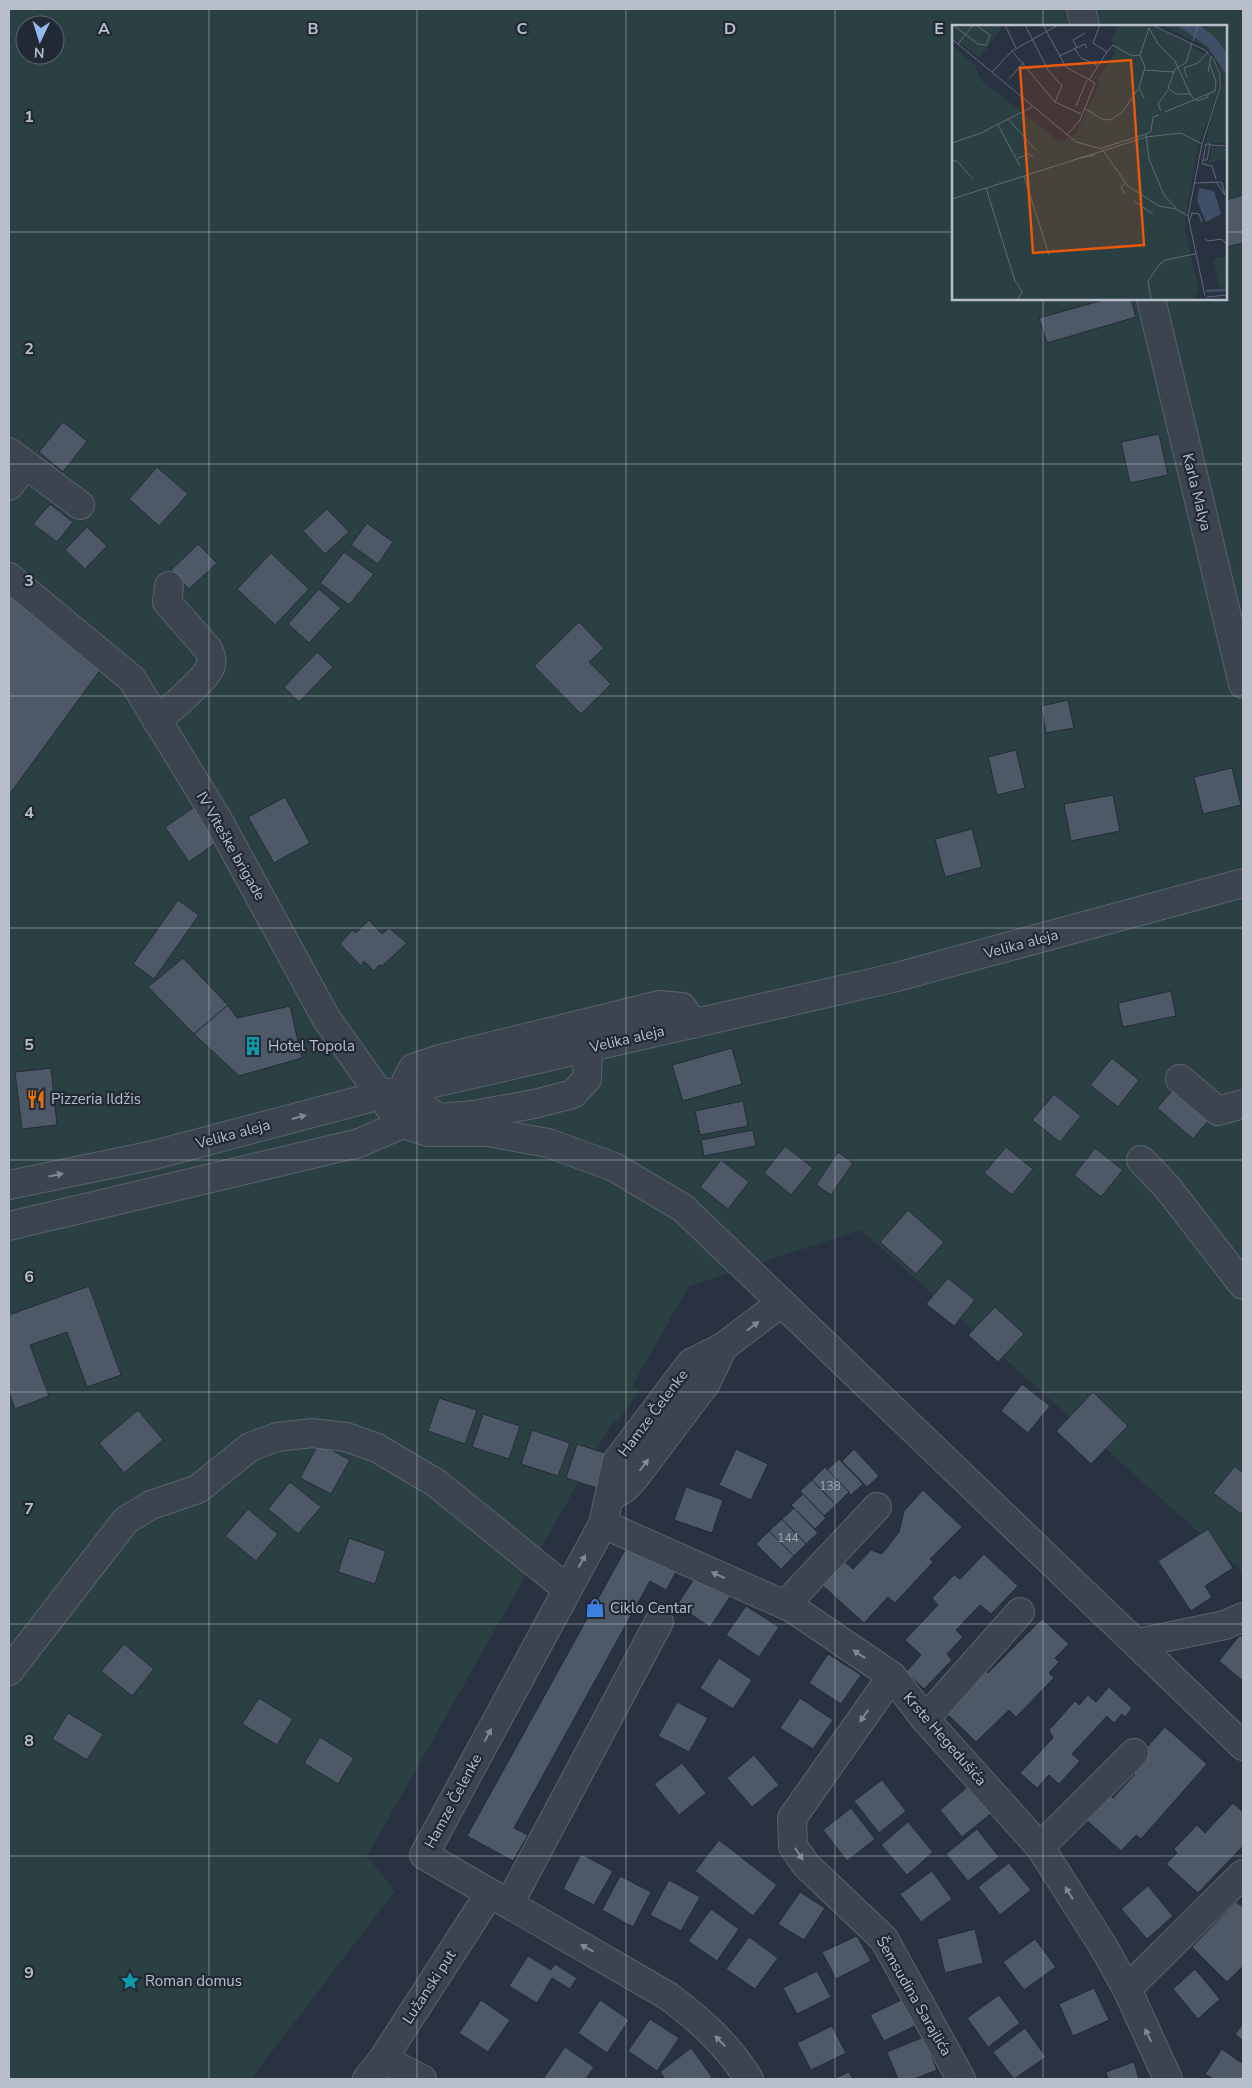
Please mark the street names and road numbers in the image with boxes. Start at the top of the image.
street label: Karla Malya [1178,451,1216,533]
street label: IV Viteške brigade [192,788,270,904]
street label: Velika aleja [981,924,1060,964]
street label: Velika aleja [587,1021,666,1058]
street label: Velika aleja [193,1114,272,1154]
street label: Hamze Čelenke [613,1365,692,1461]
street label: Krste Hegedušića [899,1688,991,1790]
street label: Hamze Čelenke [419,1750,486,1852]
street label: Šemsudina Sarajlića [872,1932,957,2059]
street label: Lužanski put [398,1946,461,2028]

